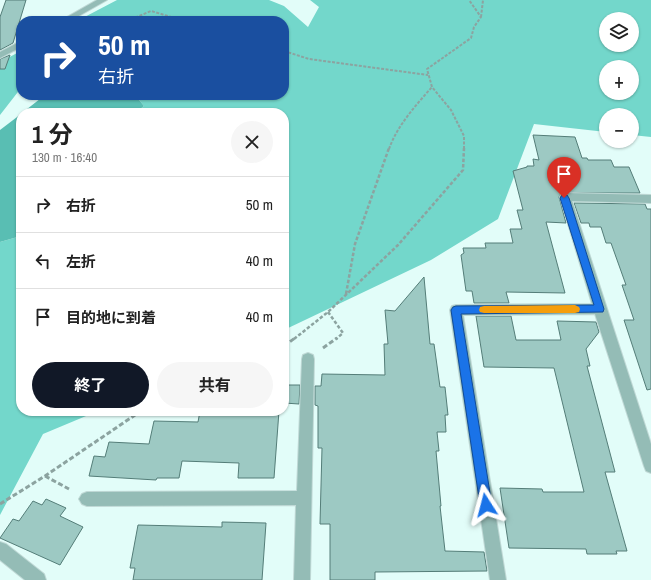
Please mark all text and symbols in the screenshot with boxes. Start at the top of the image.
map controls [599,12,639,148]
button: layers [599,12,639,52]
text: 50 m [98,26,150,64]
icon: right [32,32,84,84]
button: + [599,60,639,100]
text: 右折 [98,64,134,89]
button: − [599,108,639,148]
text: 1 分 [32,118,72,150]
button: close [231,121,273,163]
text: 130 m · 16:40 [32,149,97,166]
pin [547,157,581,198]
icon: arrive [553,163,575,185]
icon: right [32,194,54,216]
text: 50 m [246,194,273,215]
text: 右折 [66,195,96,216]
icon: left [32,250,54,272]
text: 40 m [246,250,273,271]
text: 左折 [66,251,96,272]
icon: arrive [32,306,54,328]
text: 40 m [246,306,273,327]
text: 目的地に到着 [66,307,156,328]
button: 終了 [32,362,149,408]
button: 共有 [157,362,273,408]
position arrow [465,484,507,526]

